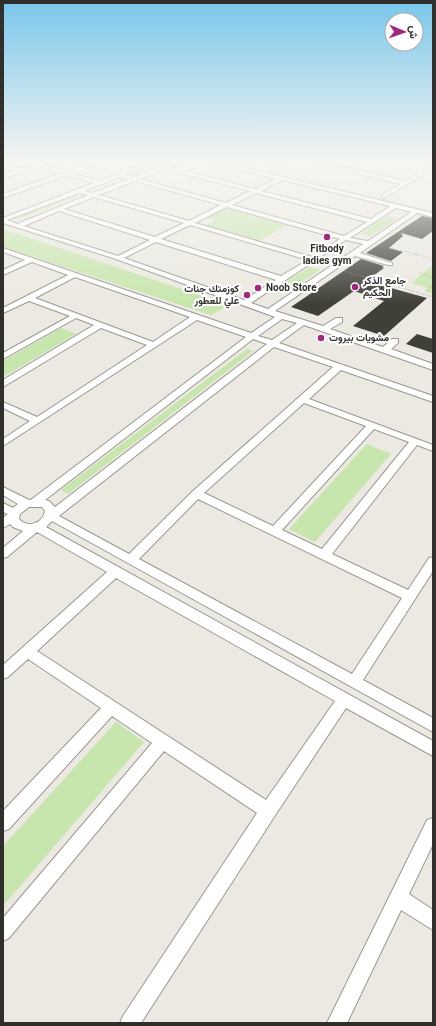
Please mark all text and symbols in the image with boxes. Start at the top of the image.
north arrow [384,12,424,52]
text: ش [404,25,421,39]
marker: Fitbody ladies gym [322,232,332,242]
place label: Fitbody ladies gym [303,242,352,269]
place label: جامع الذكر الحكيم [362,274,406,301]
place label: Noob Store [266,281,317,296]
place label: كوزمتك جنات عليٌ للعطور [184,282,239,309]
marker: جامع الذكر الحكيم [350,282,360,292]
marker: Noob Store [253,283,263,293]
marker: كوزمتك جنات عليٌ للعطور [242,290,252,300]
place label: مشويات بيروت [329,331,390,346]
marker: مشويات بيروت [316,333,326,343]

